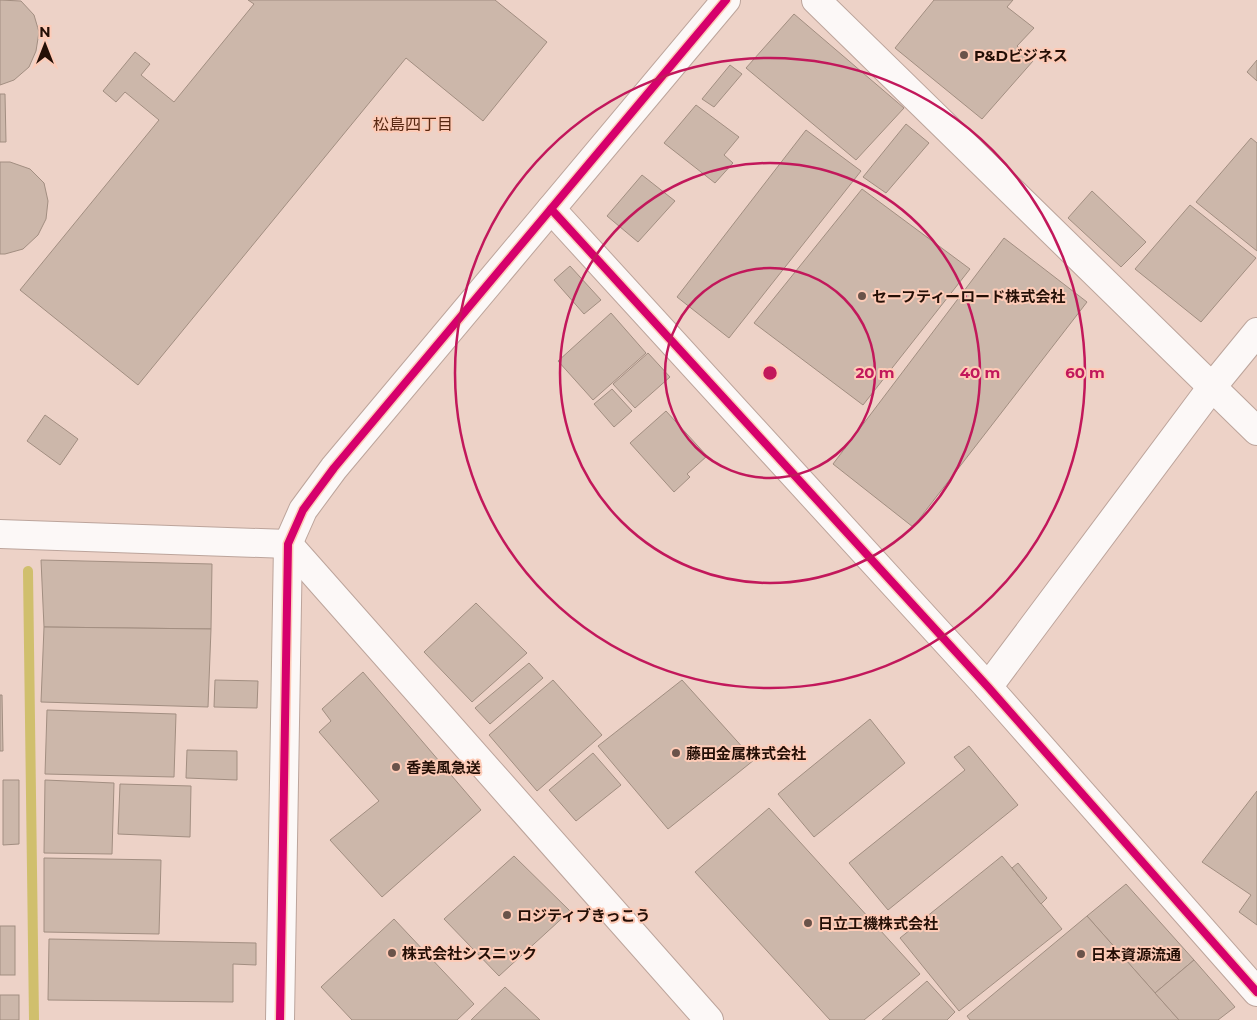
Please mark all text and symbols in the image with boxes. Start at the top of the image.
north arrow [20,20,70,70]
text: N [39,23,51,41]
place label: P&Dビジネス [974,46,1068,65]
marker: P&Dビジネス [958,49,970,61]
district label: 松島四丁目 [373,115,453,134]
place label: セーフティーロード株式会社 [872,287,1065,306]
marker: セーフティーロード株式会社 [856,290,868,302]
text: 20 m [855,363,895,382]
text: 40 m [960,363,1000,382]
text: 60 m [1065,363,1105,382]
centre of rings [761,364,779,382]
place label: 藤田金属株式会社 [686,744,806,763]
marker: 藤田金属株式会社 [670,747,682,759]
place label: 香美風急送 [406,758,481,777]
marker: 香美風急送 [390,761,402,773]
place label: ロジティブきっこう [517,906,651,925]
marker: ロジティブきっこう [501,909,513,921]
place label: 日立工機株式会社 [818,914,938,933]
marker: 日立工機株式会社 [802,917,814,929]
place label: 株式会社シスニック [402,944,537,963]
place label: 日本資源流通 [1091,945,1181,964]
marker: 株式会社シスニック [386,947,398,959]
marker: 日本資源流通 [1075,948,1087,960]

